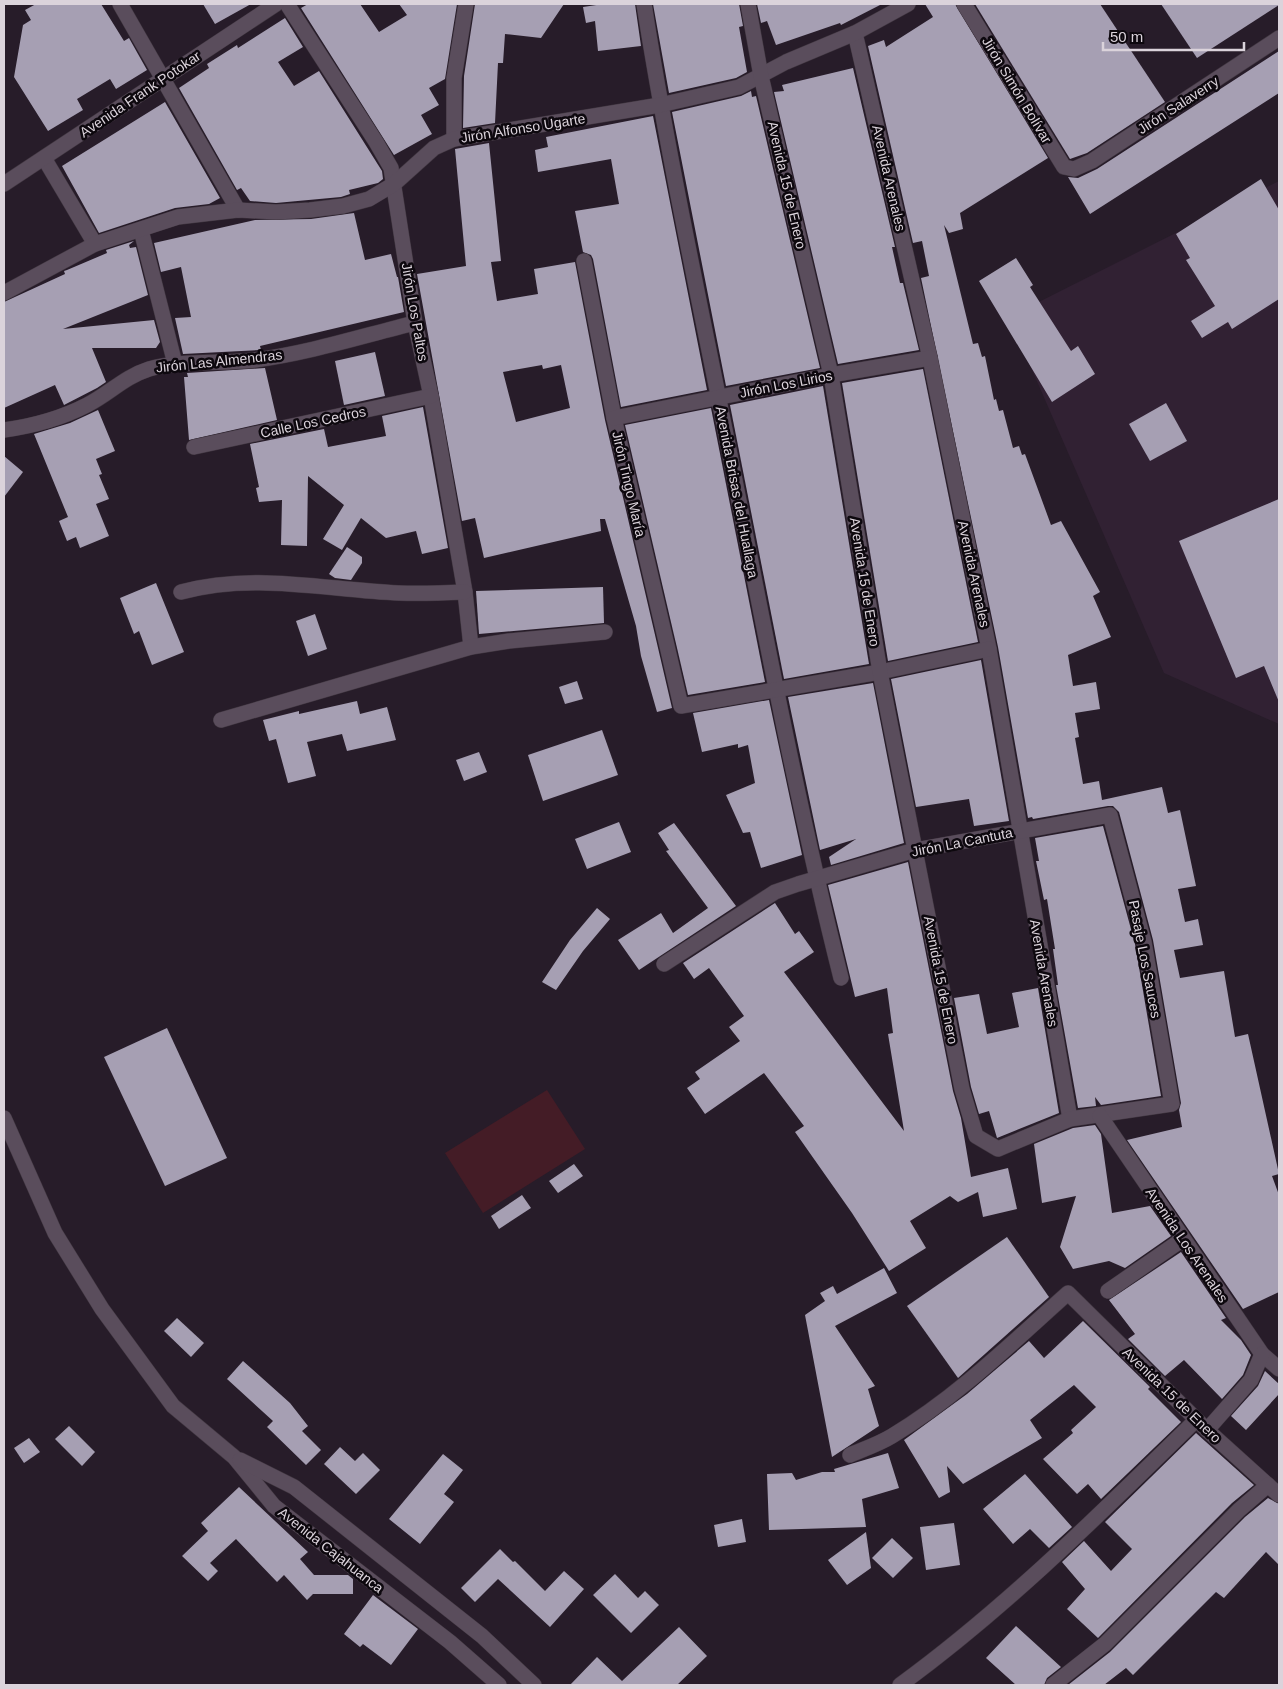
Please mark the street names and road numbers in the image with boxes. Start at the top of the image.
street label: Jirón Simón Bolívar [979,34,1055,146]
street label: Avenida Frank Potokar [77,47,204,140]
street label: Jirón Salaverry [1134,73,1222,137]
street label: Jirón Alfonso Ugarte [459,110,587,146]
street label: Avenida 15 de Enero [765,120,810,251]
street label: Avenida Arenales [869,123,909,233]
street label: Jirón Los Paltos [398,262,432,362]
street label: Jirón Las Almendras [155,346,283,376]
street label: Jirón Los Lirios [738,367,834,401]
street label: Calle Los Cedros [259,403,367,441]
street label: Avenida Brisas del Huallaga [712,405,762,580]
street label: Jirón Tingo María [609,430,649,539]
street label: Avenida 15 de Enero [847,516,883,648]
street label: Avenida Arenales [955,519,993,629]
street label: Jirón La Cantuta [910,824,1014,860]
street label: Pasaje Los Sauces [1126,899,1164,1019]
street label: Avenida 15 de Enero [921,914,961,1046]
street label: Avenida Arenales [1027,918,1061,1028]
street label: Avenida Los Arenales [1143,1184,1231,1306]
street label: Avenida 15 de Enero [1120,1344,1225,1446]
street label: Avenida Cajahuanca [275,1504,387,1596]

